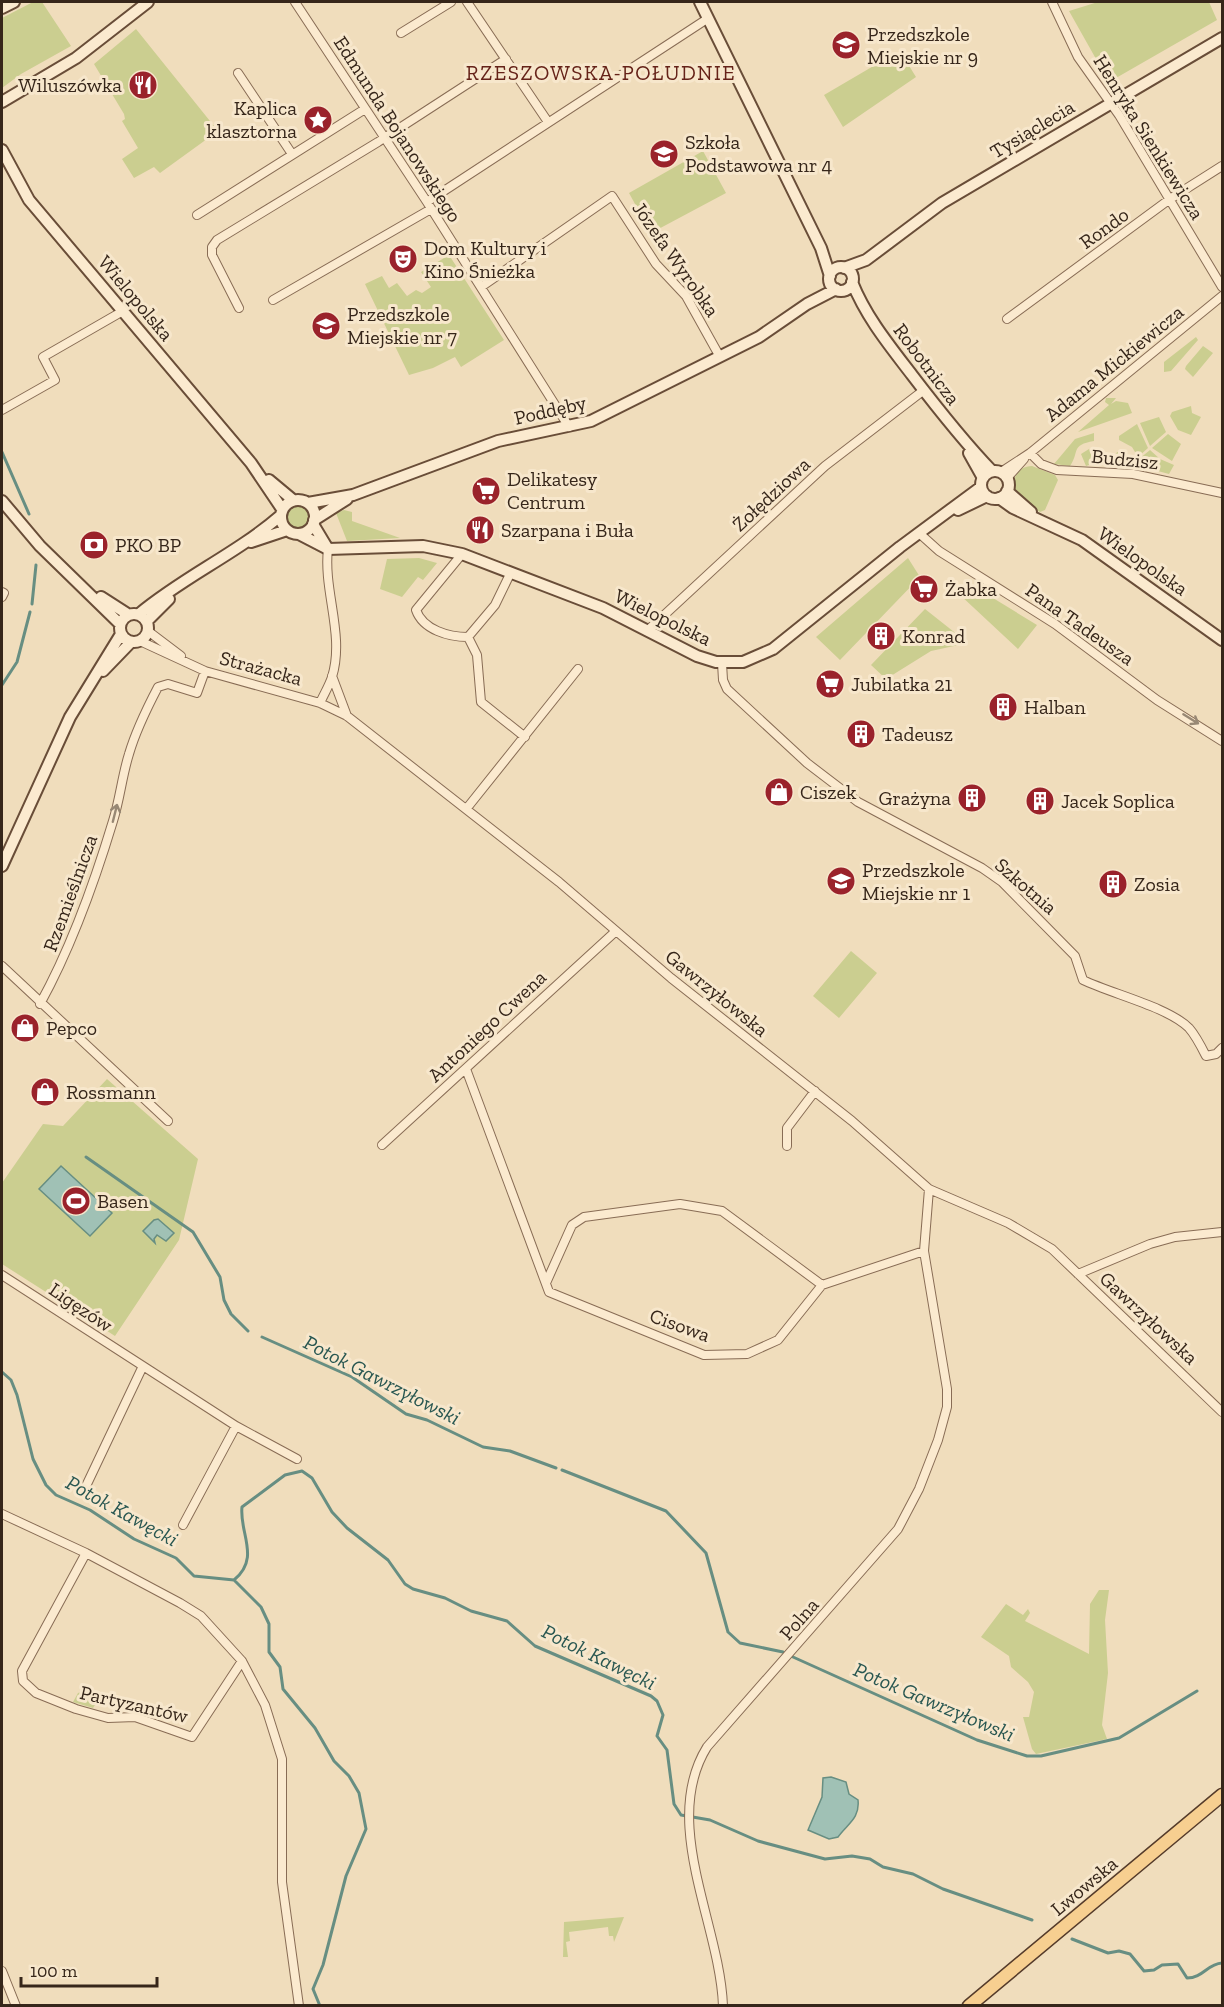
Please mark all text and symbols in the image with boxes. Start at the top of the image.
place label: Przedszkole Miejskie nr 9 [867,22,978,69]
school or university icon: Przedszkole Miejskie nr 9 [830,29,862,61]
street label: Edmunda Bojanowskiego [329,32,467,226]
street label: Henryka Sienkiewicza [1089,50,1210,224]
district label: RZESZOWSKA-POŁUDNIE [466,60,736,85]
restaurant icon: Wiluszówka [127,69,159,101]
place label: Wiluszówka [18,73,122,97]
street label: Tysiąclecia [985,94,1079,164]
place label: Kaplica klasztorna [206,96,297,143]
place icon: Kaplica klasztorna [302,104,334,136]
place label: Szkoła Podstawowa nr 4 [685,130,832,177]
school or university icon: Szkoła Podstawowa nr 4 [648,138,680,170]
street label: Józefa Wyrobka [627,197,725,322]
street label: Rondo [1075,202,1133,254]
place label: Dom Kultury i Kino Śnieżka [424,236,547,283]
theatre icon: Dom Kultury i Kino Śnieżka [387,243,419,275]
street label: Wielopolska [93,250,179,346]
street label: Adama Mickiewicza [1040,299,1189,426]
place label: Przedszkole Miejskie nr 7 [347,302,457,349]
school or university icon: Przedszkole Miejskie nr 7 [310,310,342,342]
street label: Robotnicza [889,318,966,410]
street label: Poddęby [512,390,589,430]
street label: Budzisz [1090,444,1160,474]
street label: Żołędziowa [727,452,815,536]
place label: Delikatesy Centrum [507,467,598,514]
supermarket icon: Delikatesy Centrum [470,475,502,507]
restaurant icon: Szarpana i Buła [464,514,496,546]
place label: Szarpana i Buła [501,518,634,542]
street label: Wielopolska [1093,521,1193,601]
bank icon: PKO BP [78,529,110,561]
place label: PKO BP [115,533,181,557]
supermarket icon: Żabka [908,573,940,605]
place label: Żabka [945,577,997,601]
street label: Pana Tadeusza [1021,578,1139,670]
street label: Wielopolska [611,583,715,651]
building icon: Konrad [865,620,897,652]
place label: Konrad [902,624,965,648]
street label: Strażacka [217,645,305,691]
supermarket icon: Jubilatka 21 [814,668,846,700]
place label: Jubilatka 21 [851,672,953,696]
building icon: Halban [987,691,1019,723]
place label: Halban [1024,695,1086,719]
one-way arrow [1182,714,1199,726]
building icon: Tadeusz [845,718,877,750]
place label: Tadeusz [882,722,953,746]
shop icon: Ciszek [763,776,795,808]
place label: Ciszek [800,780,857,804]
building icon: Grażyna [956,782,988,814]
building icon: Jacek Soplica [1024,785,1056,817]
place label: Grażyna [879,786,951,810]
place label: Jacek Soplica [1061,789,1175,813]
one-way arrow [109,804,121,823]
street label: Rzemieślnicza [38,831,102,955]
street label: Szkotnia [990,853,1062,920]
place label: Przedszkole Miejskie nr 1 [862,858,970,905]
school or university icon: Przedszkole Miejskie nr 1 [825,865,857,897]
building icon: Zosia [1097,868,1129,900]
place label: Zosia [1134,872,1180,896]
street label: Gawrzyłowska [661,944,774,1042]
street label: Antoniego Cwena [423,965,551,1087]
shop icon: Pepco [9,1012,41,1044]
place label: Pepco [46,1016,97,1040]
shop icon: Rossmann [29,1076,61,1108]
place label: Rossmann [66,1080,156,1104]
sports icon: Basen [60,1185,92,1217]
place label: Basen [97,1189,149,1213]
street label: Gawrzyłowska [1095,1266,1203,1370]
street label: Ligęzów [45,1277,118,1337]
street label: Cisowa [647,1303,714,1347]
water label: Potok Gawrzyłowski [300,1329,465,1430]
water label: Potok Kawęcki [62,1470,183,1552]
street label: Polna [774,1593,824,1645]
water label: Potok Kawęcki [538,1618,660,1695]
water label: Potok Gawrzyłowski [850,1656,1018,1747]
street label: Partyzantów [78,1680,191,1728]
street label: Lwowska [1046,1851,1122,1921]
scale bar [21,1950,158,1988]
text: 100 m [30,1960,78,1982]

